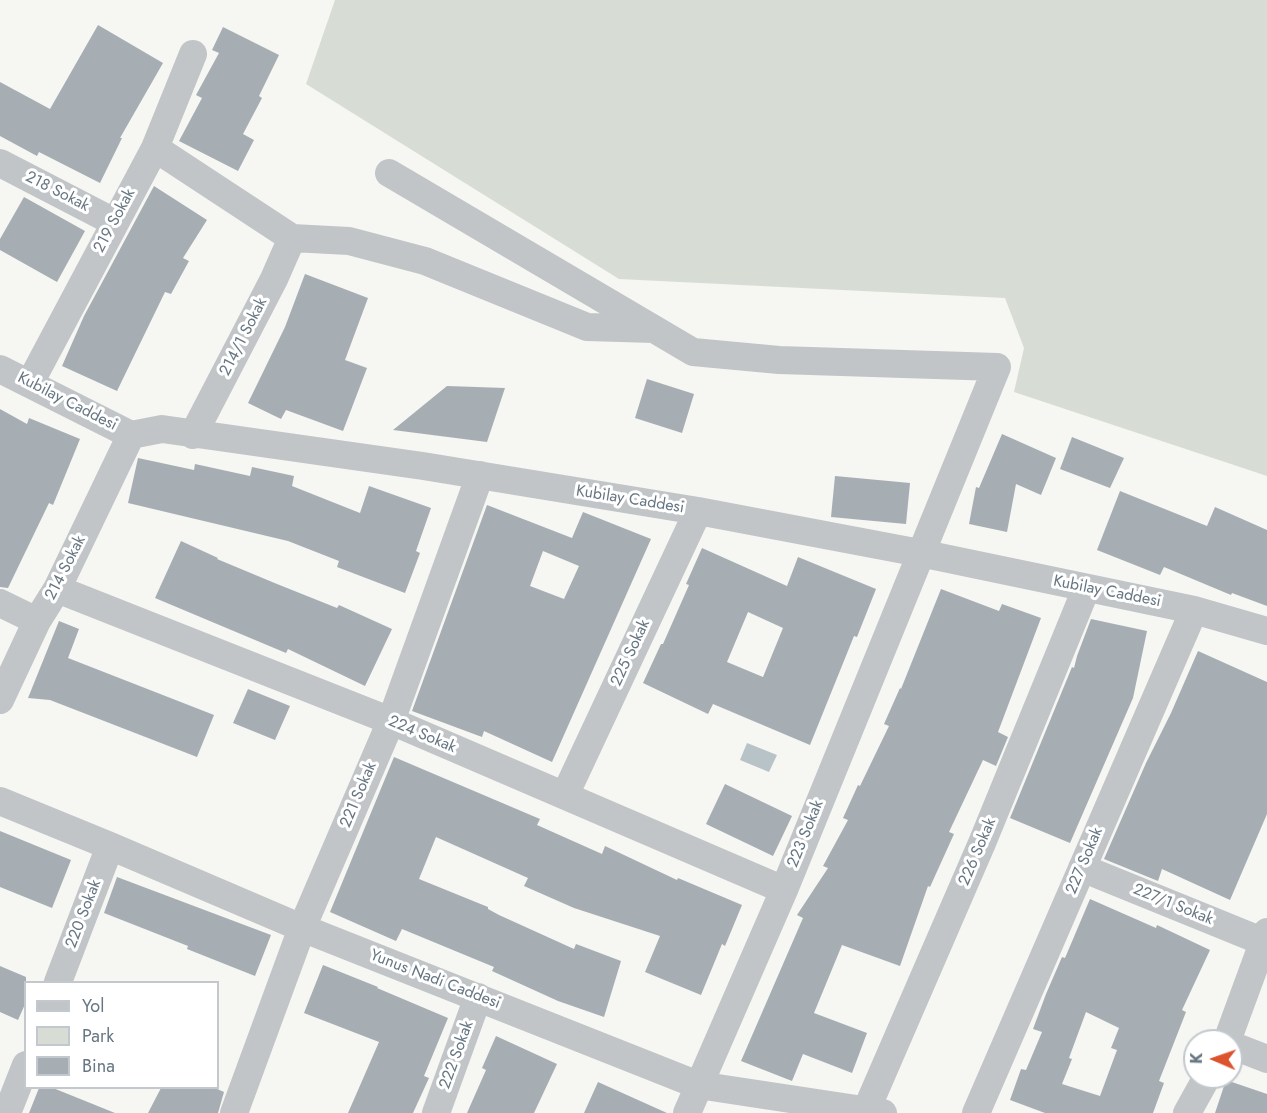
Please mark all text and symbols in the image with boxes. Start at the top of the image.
street label: 218 Sokak [22,168,92,216]
street label: 219 Sokak [90,186,140,256]
street label: 214/1 Sokak [216,295,272,379]
street label: Kubilay Caddesi [14,369,120,435]
street label: Kubilay Caddesi [575,482,685,518]
street label: 214 Sokak [42,533,90,603]
street label: Kubilay Caddesi [1052,572,1162,612]
street label: 225 Sokak [607,617,655,689]
street label: 224 Sokak [385,712,459,758]
street label: 221 Sokak [337,759,381,831]
street label: 223 Sokak [784,797,828,871]
street label: 226 Sokak [955,815,1001,889]
street label: 227 Sokak [1062,825,1108,897]
street label: 220 Sokak [62,877,106,951]
street label: 227/1 Sokak [1130,880,1216,930]
street label: Yunus Nadi Caddesi [367,946,503,1014]
legend [24,981,219,1089]
text: Yol [82,993,104,1019]
street label: 222 Sokak [436,1018,478,1092]
text: Park [82,1023,114,1049]
north arrow [1183,1029,1243,1089]
text: K [1185,1052,1208,1064]
text: Bina [82,1053,115,1079]

